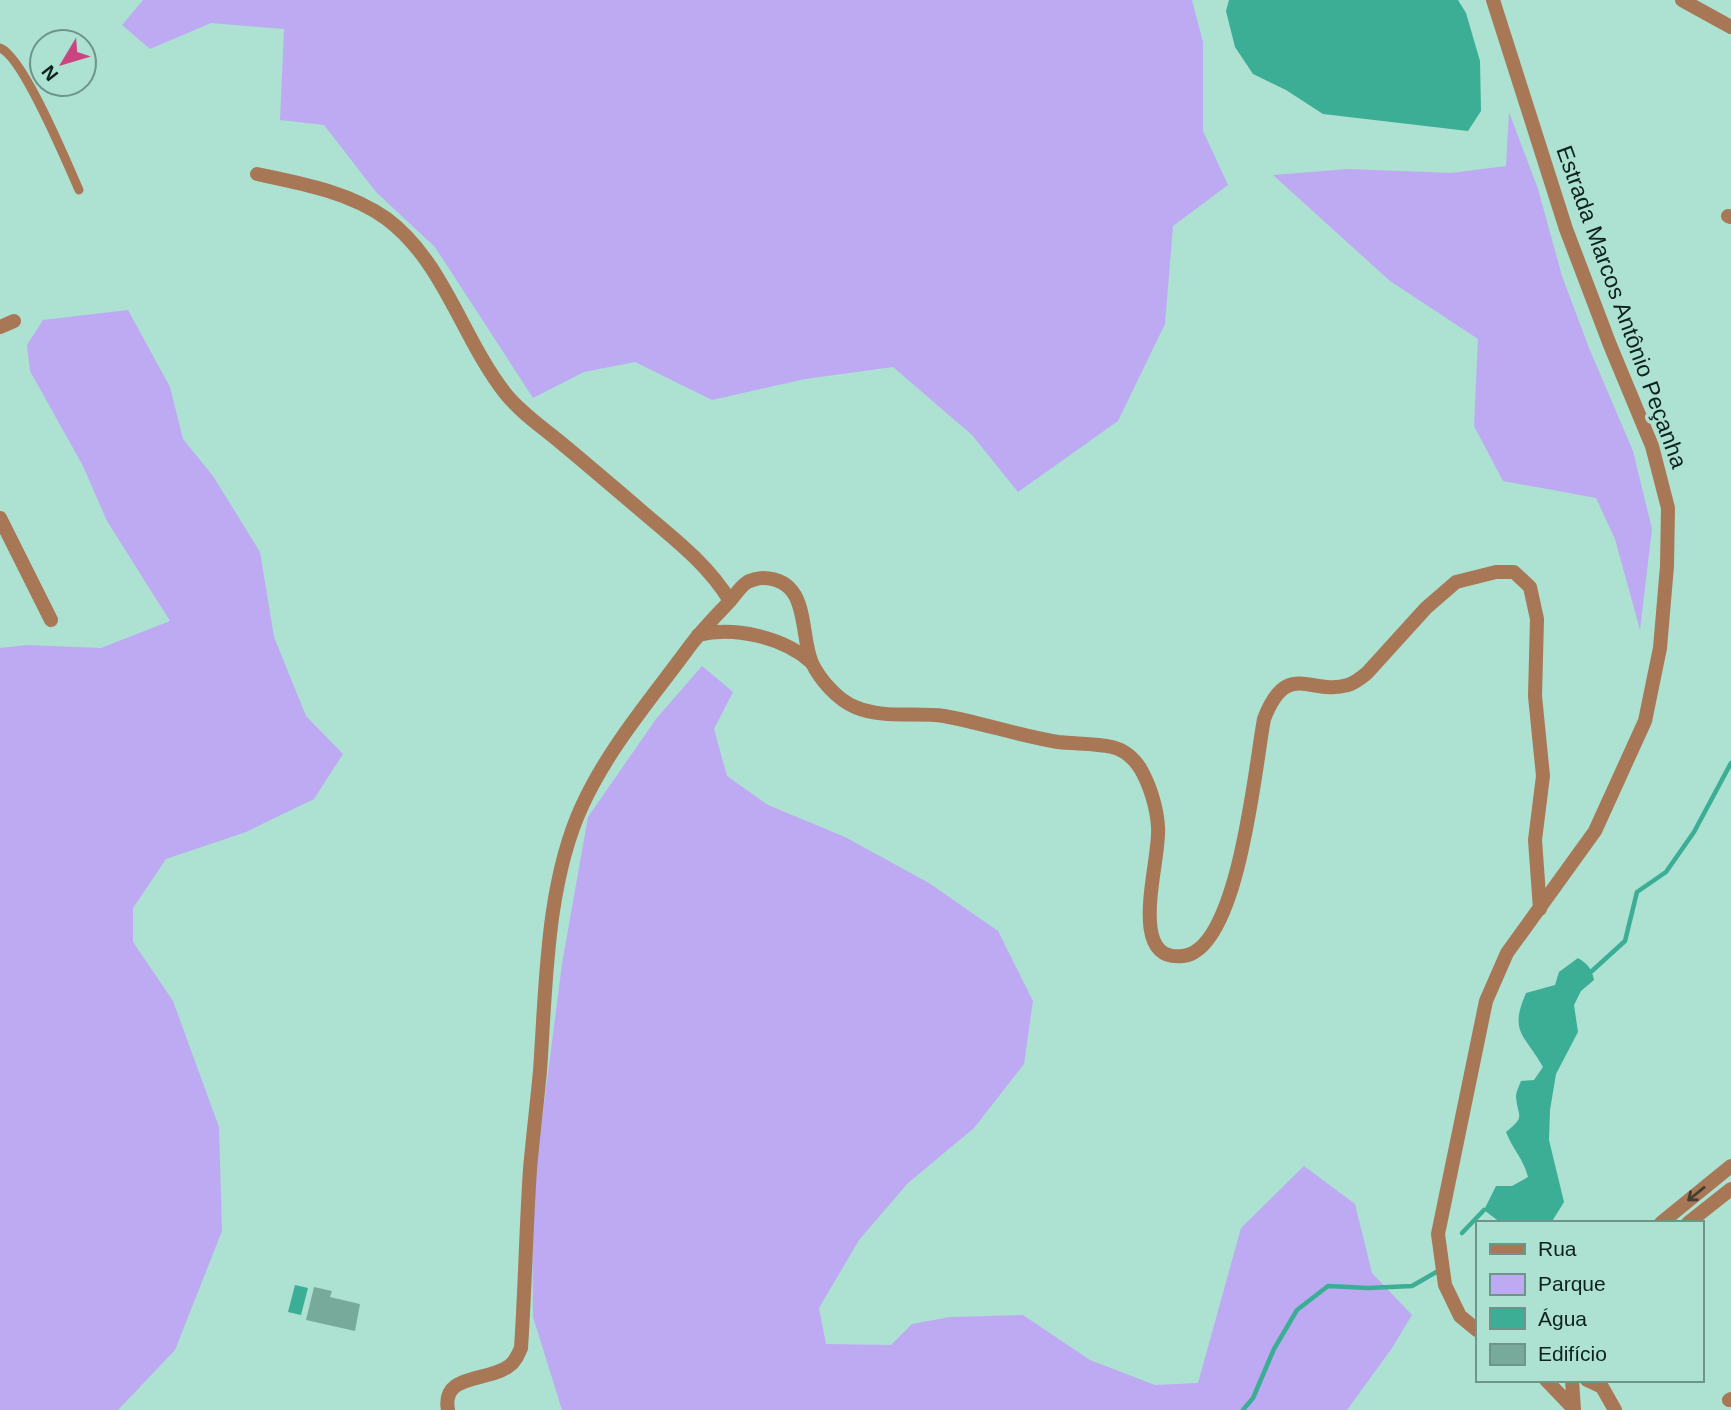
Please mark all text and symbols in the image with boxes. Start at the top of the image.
north arrow [28,28,98,98]
text: N [37,61,62,85]
street label: Estrada Marcos Antônio Peçanha [1551,142,1693,472]
one-way arrow [1687,1187,1705,1202]
legend [1476,1221,1703,1382]
text: Rua [1538,1237,1577,1260]
text: Parque [1538,1272,1606,1295]
text: Água [1538,1307,1587,1330]
text: Edifício [1538,1342,1607,1365]

